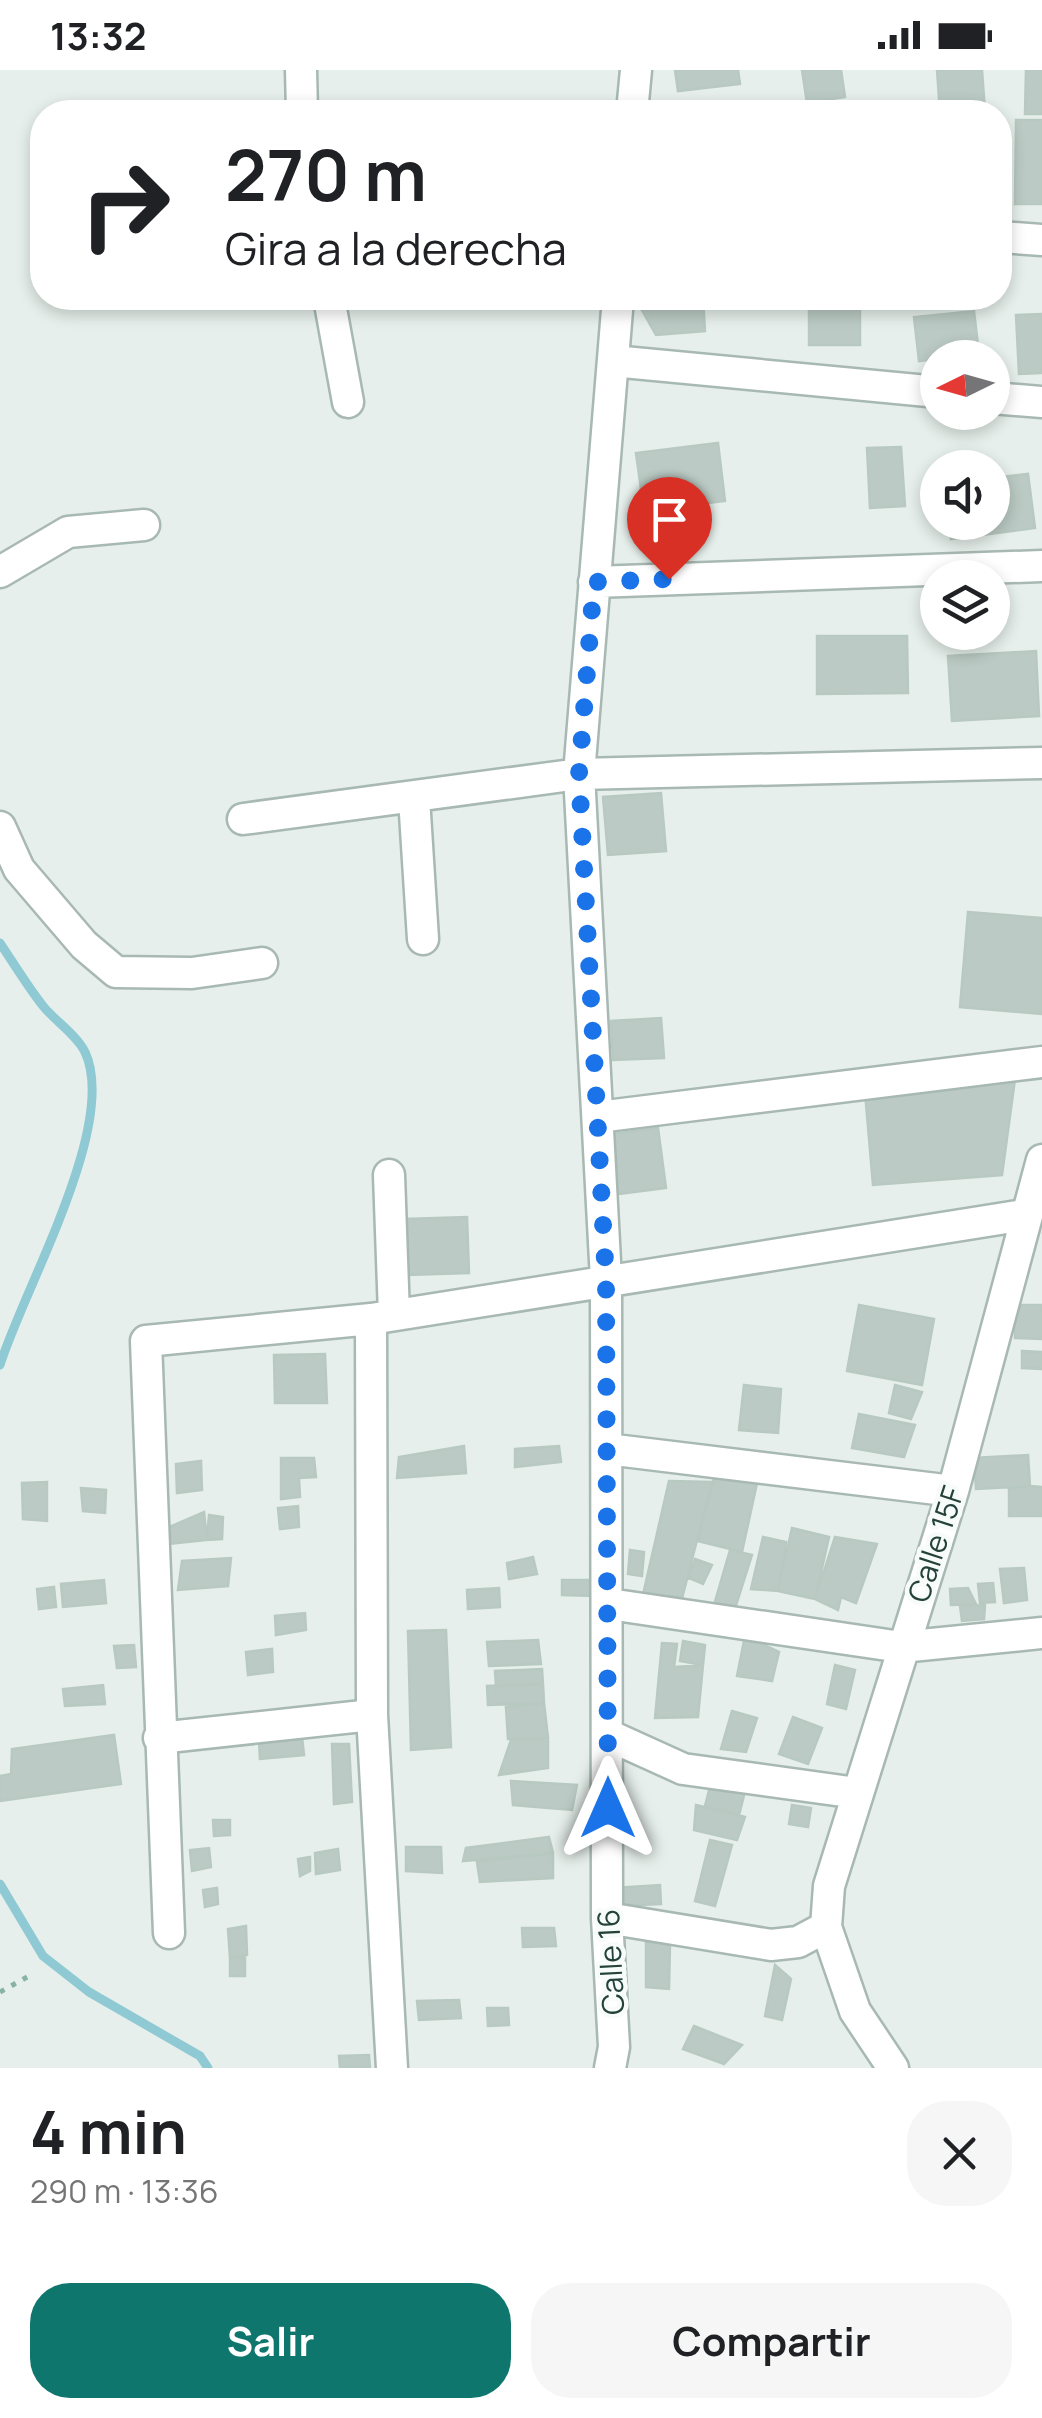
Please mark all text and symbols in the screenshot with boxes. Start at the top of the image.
text: 13:32 [50,9,146,61]
text: 270 m [225,126,427,222]
icon: right [60,140,190,270]
text: Gira a la derecha [225,217,567,279]
north arrow [920,340,1010,430]
map controls [920,340,1010,650]
button: sound [920,450,1010,540]
pin [627,477,712,580]
icon: arrive [642,492,697,547]
button: layers [920,560,1010,650]
street label: Calle 15F [897,1481,973,1607]
position arrow [556,1756,660,1860]
street label: Calle 16 [587,1908,633,2016]
text: 4 min [30,2090,187,2172]
button: close [907,2101,1012,2206]
text: 290 m · 13:36 [30,2169,219,2213]
button: Salir [30,2283,511,2398]
button: Compartir [531,2283,1012,2398]

